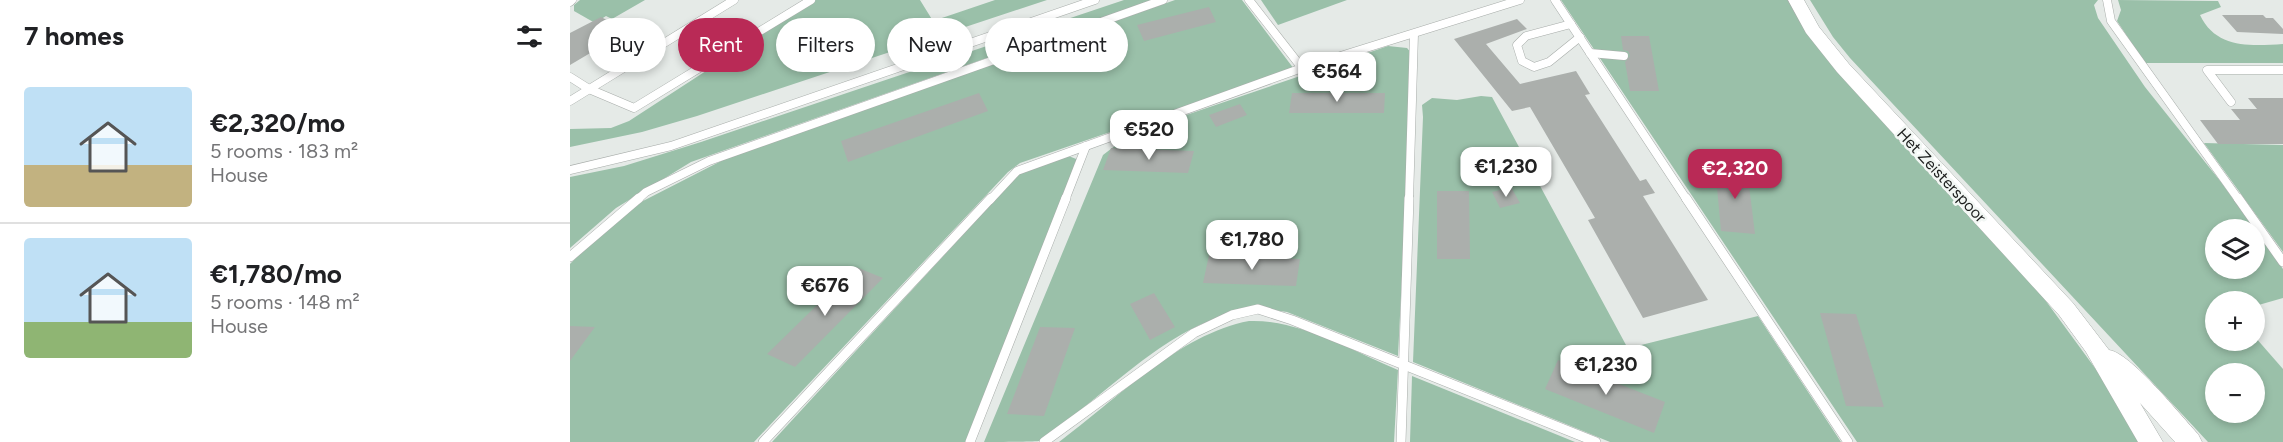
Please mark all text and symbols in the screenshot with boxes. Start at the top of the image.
chip: Buy [588,18,666,72]
chip: Rent [678,18,764,72]
chip: Filters [776,18,875,72]
chip: New [887,18,973,72]
chip: Apartment [985,18,1128,72]
text: 7 homes [24,20,124,52]
icon: filters [513,20,546,53]
pin: €564 [1301,52,1373,103]
text: €564 [1312,59,1362,83]
text: €2,320/mo [210,107,345,139]
pin: €520 [1113,110,1185,161]
icon: home [72,111,144,183]
text: €520 [1124,117,1174,141]
street label: Het Zeisterspoor [1893,124,1991,227]
text: 5 rooms · 183 m² [210,139,358,163]
pin: €1,230 [1457,147,1555,198]
pin: €2,320 [1686,149,1784,200]
text: €1,230 [1474,154,1538,178]
text: €2,320 [1702,156,1768,180]
text: House [210,163,268,187]
map controls [2205,219,2265,423]
button: layers [2205,219,2265,279]
pin: €1,780 [1203,220,1301,271]
text: €1,780 [1220,227,1284,251]
text: €1,780/mo [210,258,342,290]
icon: home [72,262,144,334]
pin: €676 [789,266,861,317]
text: €676 [801,273,849,297]
text: 5 rooms · 148 m² [210,290,360,314]
button: + [2205,291,2265,351]
text: House [210,314,268,338]
pin: €1,230 [1557,345,1655,396]
text: €1,230 [1574,352,1638,376]
button: − [2205,363,2265,423]

